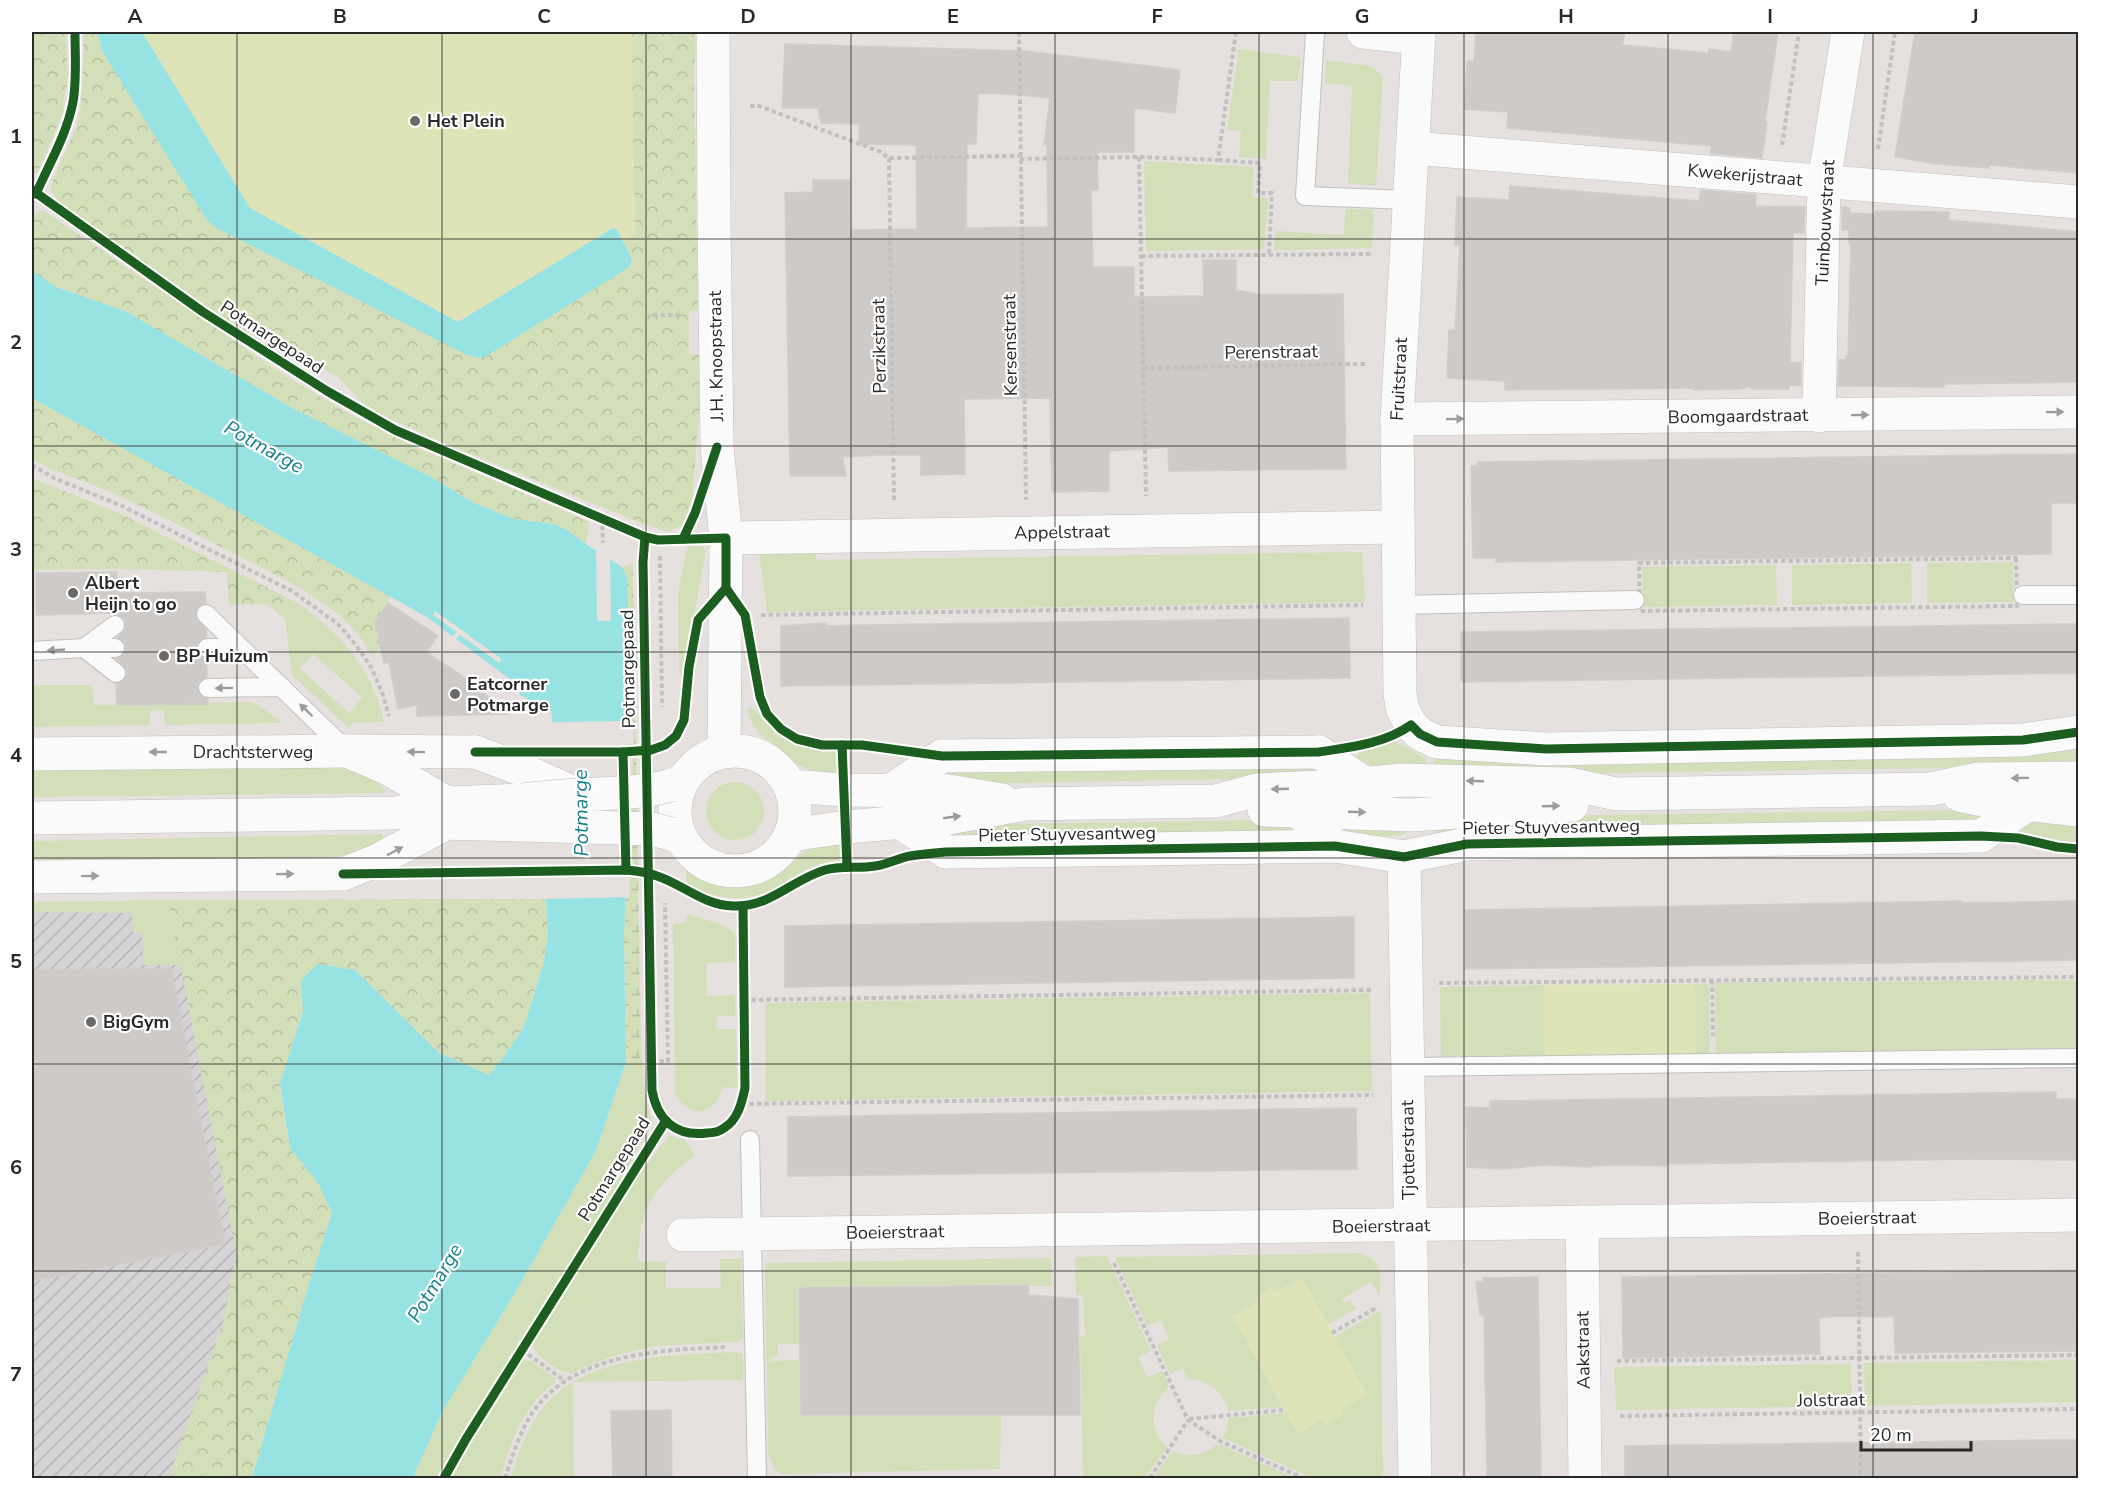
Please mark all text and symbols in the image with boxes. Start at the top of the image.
text: A [128,3,143,30]
text: B [333,3,347,30]
text: C [537,3,551,30]
text: D [740,3,756,30]
text: E [947,3,959,30]
text: F [1151,3,1163,30]
text: G [1355,3,1369,30]
text: H [1558,3,1574,30]
text: I [1767,3,1773,30]
text: J [1970,3,1979,30]
place label: Het Plein [427,109,505,133]
marker: Het Plein [408,114,422,128]
text: 1 [10,123,22,150]
street label: Kwekerijstraat [1687,158,1804,192]
street label: Tuinbouwstraat [1810,159,1840,287]
street label: J.H. Knoopstraat [703,290,729,423]
street label: Kersenstraat [997,293,1023,396]
street label: Potmargepaad [216,295,328,379]
street label: Perzikstraat [866,298,892,394]
text: 2 [10,329,22,356]
street label: Fruitstraat [1385,336,1413,421]
street label: Perenstraat [1224,339,1319,365]
street label: Boomgaardstraat [1667,403,1809,429]
one-way arrow [2046,407,2065,417]
one-way arrow [1851,410,1870,420]
water label: Potmarge [219,414,309,480]
one-way arrow [1446,414,1465,424]
street label: Appelstraat [1014,519,1111,545]
text: 3 [10,536,22,563]
place label: Albert Heijn to go [85,571,177,616]
marker: Albert Heijn to go [66,586,80,600]
street label: Potmargepaad [615,609,641,729]
place label: BP Huizum [176,644,269,668]
one-way arrow [47,645,66,654]
marker: BP Huizum [157,649,171,663]
place label: Eatcorner Potmarge [467,672,549,717]
one-way arrow [214,683,233,693]
marker: Eatcorner Potmarge [448,687,462,701]
one-way arrow [298,703,313,717]
street label: Drachtsterweg [193,740,313,764]
text: 4 [10,742,22,769]
one-way arrow [407,747,426,757]
one-way arrow [149,748,168,757]
water label: Potmarge [567,769,595,857]
one-way arrow [2011,773,2030,783]
one-way arrow [1465,777,1484,786]
one-way arrow [1271,784,1290,794]
one-way arrow [1542,801,1561,810]
one-way arrow [1347,808,1366,817]
one-way arrow [943,812,962,821]
street label: Pieter Stuyvesantweg [1462,813,1640,841]
street label: Pieter Stuyvesantweg [978,820,1156,848]
one-way arrow [387,846,404,856]
one-way arrow [275,869,294,879]
one-way arrow [80,871,99,881]
text: 5 [10,948,22,975]
place label: BigGym [103,1010,169,1034]
marker: BigGym [84,1015,98,1029]
street label: Tjotterstraat [1395,1099,1421,1200]
street label: Potmargepaad [572,1112,656,1226]
text: 6 [10,1154,22,1181]
street label: Boeierstraat [1818,1205,1917,1231]
street label: Boeierstraat [1332,1213,1431,1239]
street label: Boeierstraat [846,1219,945,1245]
water label: Potmarge [401,1238,469,1327]
street label: Aakstraat [1570,1310,1596,1389]
text: 7 [10,1361,22,1388]
street label: Jolstraat [1796,1387,1866,1413]
scale bar [1861,1414,1970,1452]
text: 20 m [1870,1423,1912,1447]

